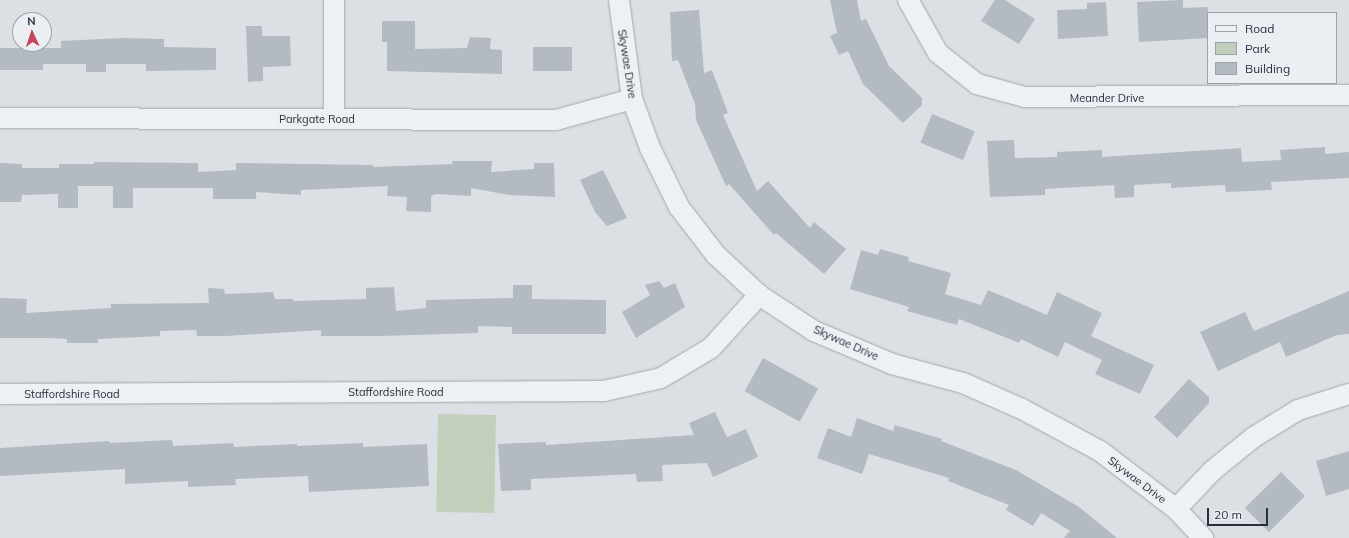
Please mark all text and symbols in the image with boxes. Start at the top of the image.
north arrow [12,12,52,52]
legend [1207,12,1337,84]
text: N [27,14,36,28]
text: Road [1245,21,1274,36]
street label: Skywae Drive [615,29,639,99]
text: Park [1245,41,1270,56]
text: Building [1245,61,1290,76]
street label: Meander Drive [1070,91,1144,105]
street label: Parkgate Road [279,112,355,126]
street label: Skywae Drive [811,323,881,363]
street label: Staffordshire Road [348,385,444,399]
street label: Staffordshire Road [24,387,120,401]
street label: Skywae Drive [1105,454,1169,506]
scale bar [1209,500,1270,526]
text: 20 m [1214,507,1242,522]

